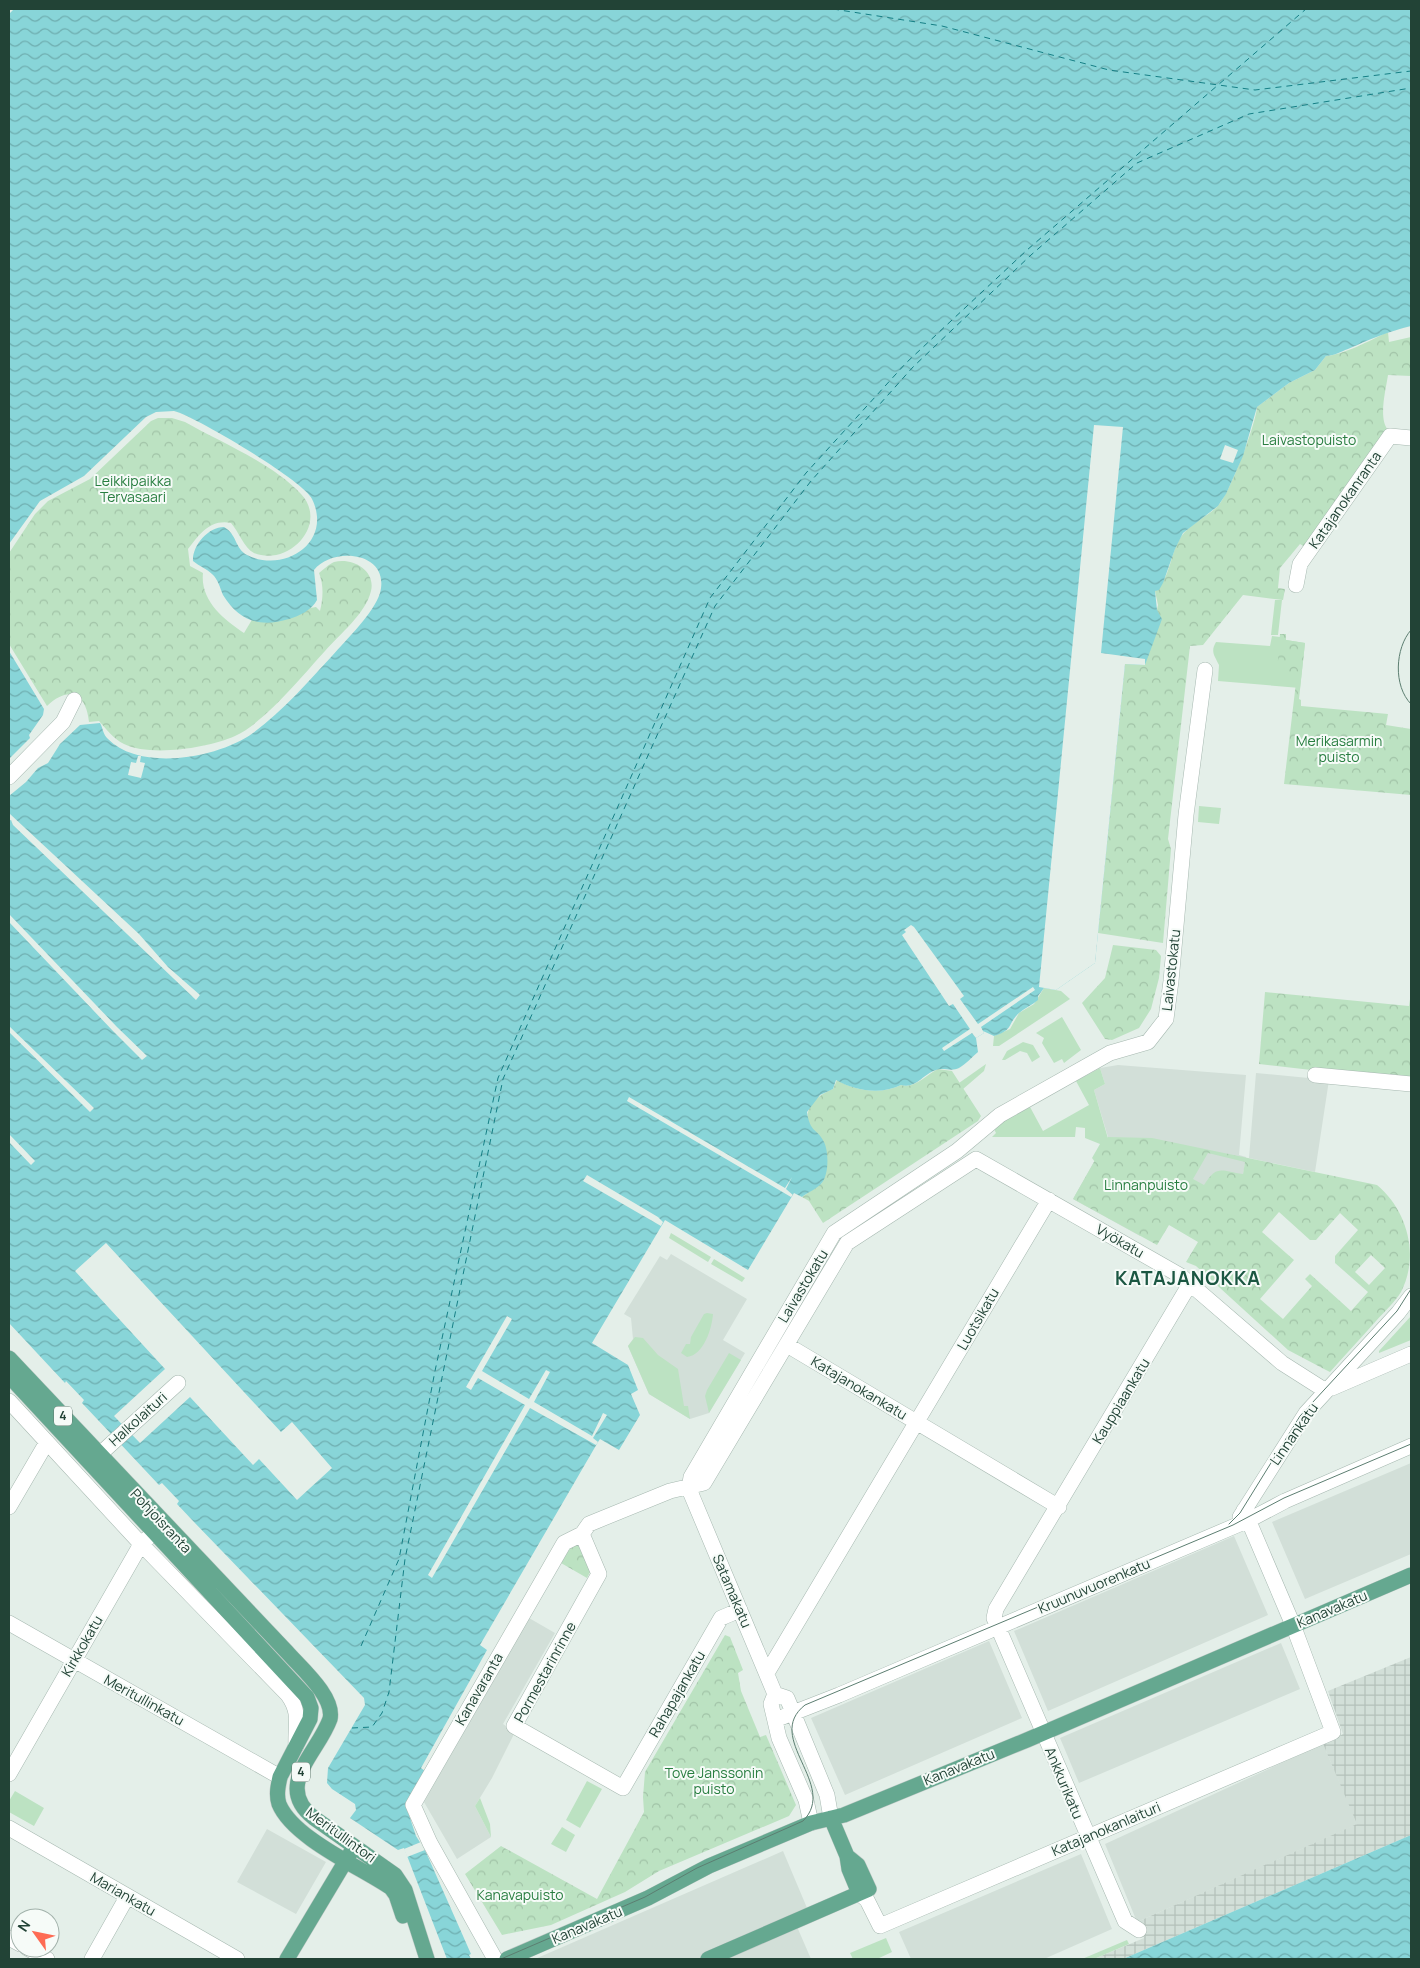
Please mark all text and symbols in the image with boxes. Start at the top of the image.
park label: Laivastopuisto [1262,430,1356,449]
street label: Katajanokanranta [1304,447,1385,552]
park label: Leikkipaikka Tervasaari [95,471,171,506]
park label: Merikasarmin puisto [1296,731,1382,766]
street label: Laivastokatu [1157,928,1184,1012]
park label: Linnanpuisto [1104,1175,1188,1194]
street label: Vyökatu [1093,1219,1148,1262]
street label: Laivastokatu [773,1246,832,1326]
district label: KATAJANOKKA [1115,1265,1261,1291]
street label: Luotsikatu [952,1284,1003,1353]
street label: Katajanokankatu [808,1351,911,1424]
street label: Kauppiaankatu [1088,1354,1154,1447]
street label: Halkolaituri [104,1387,171,1450]
street label: Linnankatu [1265,1399,1322,1469]
road number: 4 [54,1406,72,1425]
street label: Pohjoisranta [127,1484,196,1557]
street label: Satamakatu [708,1551,756,1630]
street label: Kruunuvuorenkatu [1035,1553,1153,1618]
street label: Kanavakatu [1294,1585,1370,1632]
street label: Kirkkokatu [57,1612,107,1680]
street label: Pormestarinrinne [509,1618,580,1725]
street label: Rahapajankatu [644,1647,709,1741]
street label: Kanavaranta [450,1649,507,1728]
street label: Meritullinkatu [101,1670,188,1729]
street label: Kanavakatu [920,1744,997,1789]
street label: Ankkurikatu [1041,1744,1088,1822]
road number: 4 [292,1762,310,1781]
park label: Tove Janssonin puisto [665,1763,763,1798]
street label: Katajanokanlaituri [1048,1797,1163,1860]
street label: Meritullintori [302,1803,380,1866]
street label: Mariankatu [87,1867,159,1920]
park label: Kanavapuisto [476,1885,564,1904]
street label: Kanavakatu [549,1901,625,1948]
north arrow [10,1908,60,1958]
text: N [13,1916,34,1935]

